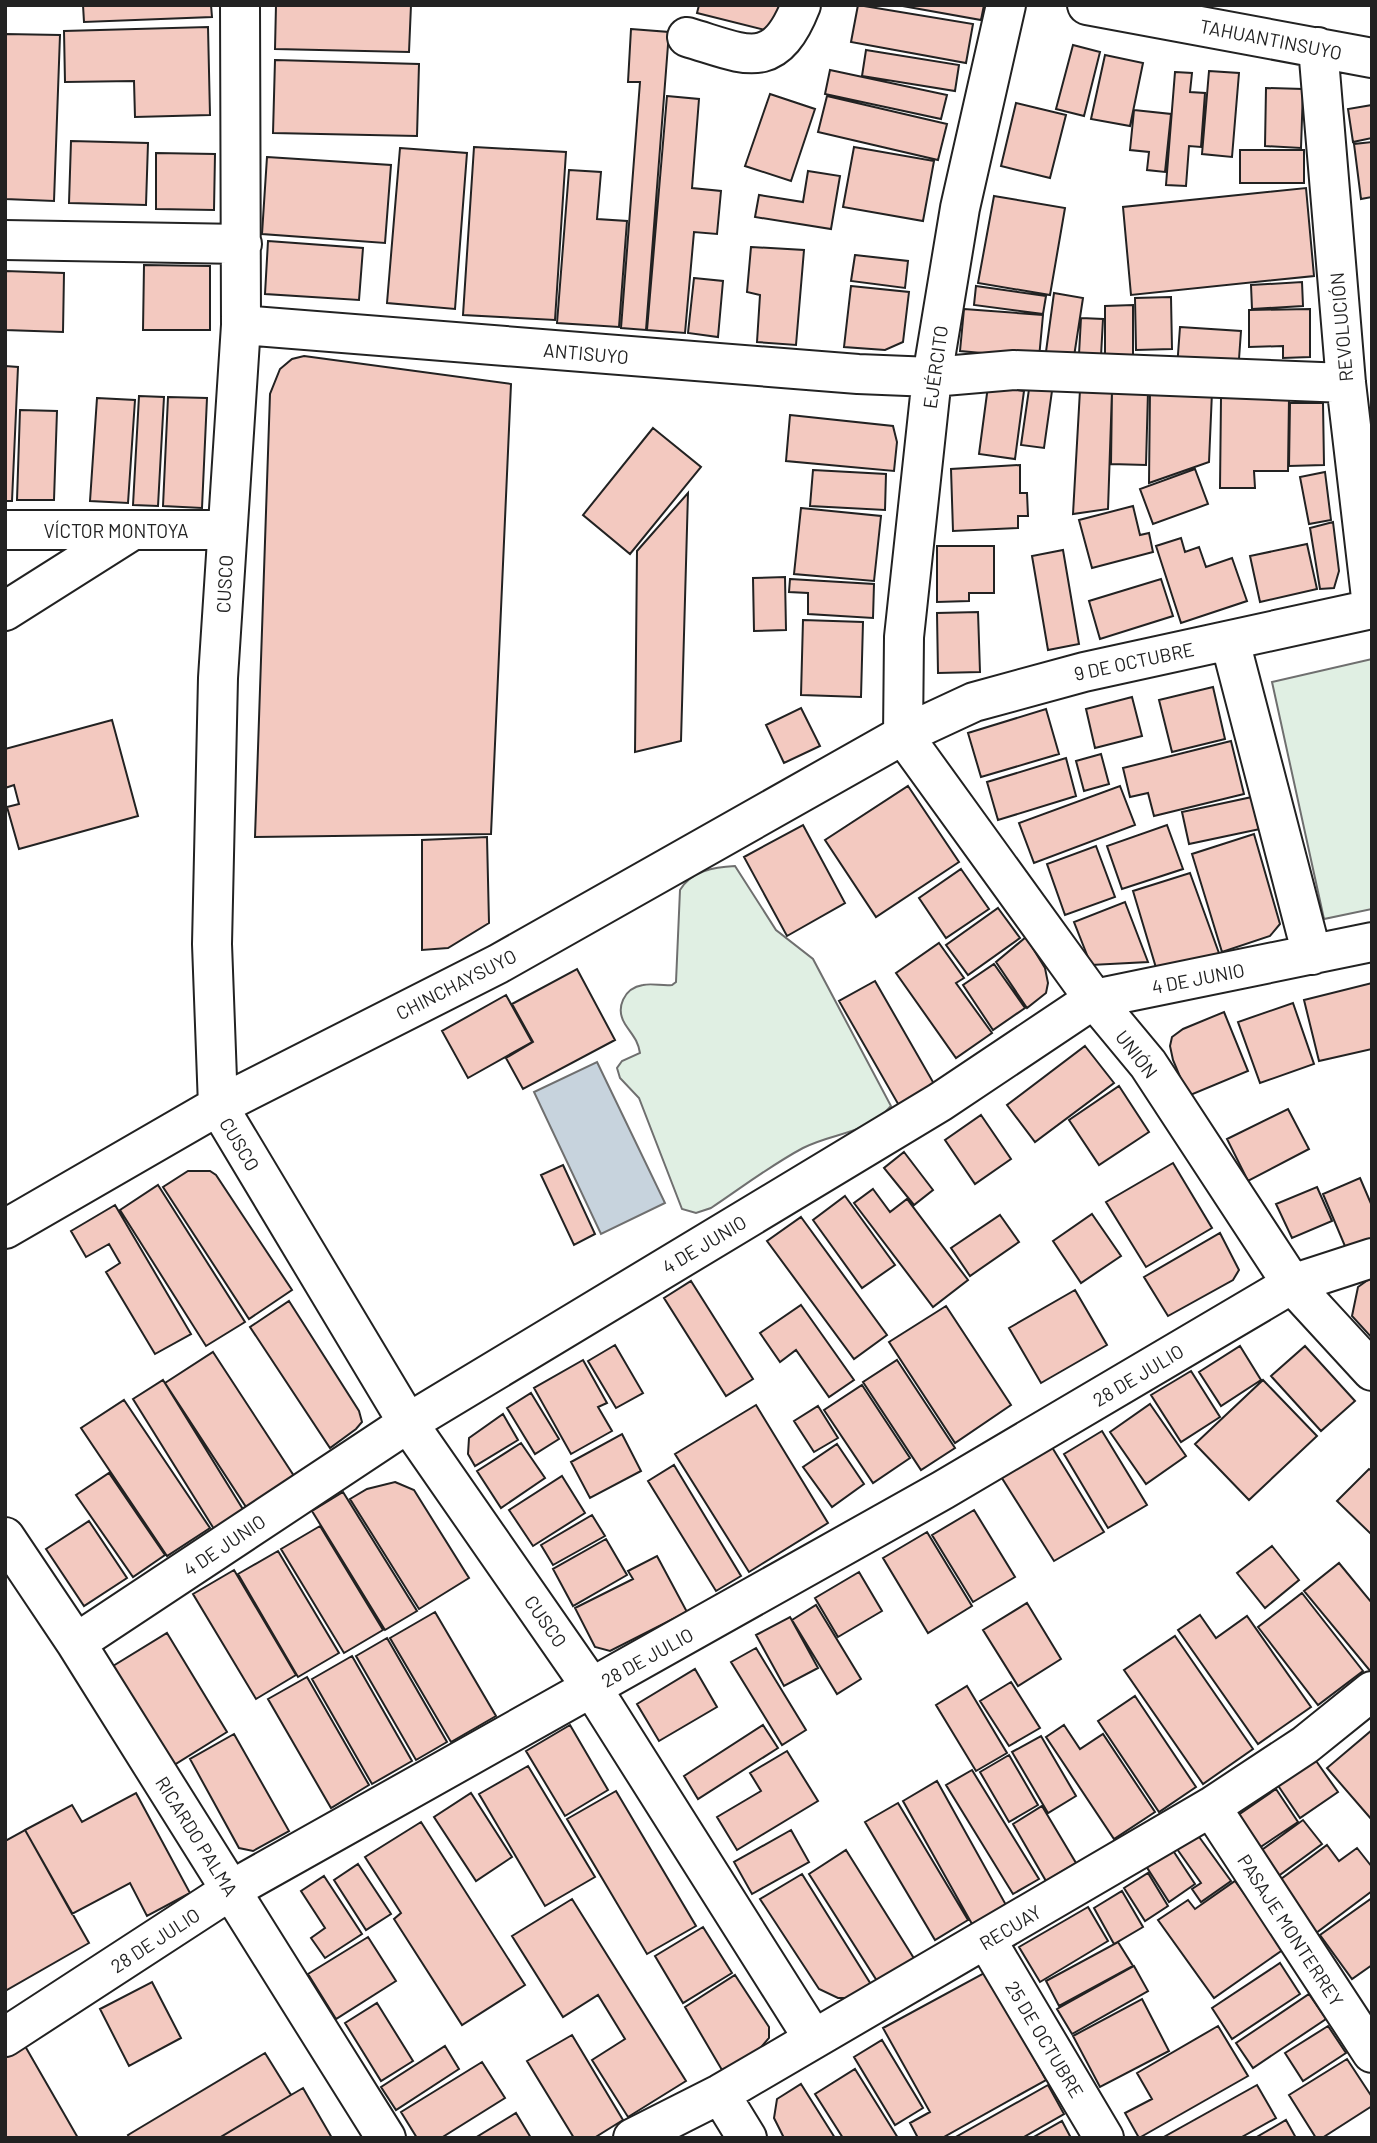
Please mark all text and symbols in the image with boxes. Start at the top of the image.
street label: TAHUANTINSUYO [1198,14,1344,64]
street label: REVOLUCIÓN [1325,271,1357,383]
street label: EJÉRCITO [918,324,952,410]
street label: ANTISUYO [542,338,630,368]
street label: VÍCTOR MONTOYA [43,519,189,542]
street label: CUSCO [211,554,237,614]
street label: 9 DE OCTUBRE [1072,637,1196,685]
street label: CHINCHAYSUYO [392,944,520,1024]
street label: 4 DE JUNIO [1150,958,1246,998]
street label: UNIÓN [1111,1025,1163,1083]
street label: CUSCO [215,1113,265,1175]
street label: 4 DE JUNIO [658,1210,750,1278]
street label: 28 DE JULIO [1088,1339,1188,1411]
street label: 4 DE JUNIO [179,1509,269,1581]
street label: CUSCO [520,1591,572,1651]
street label: 28 DE JULIO [597,1622,697,1692]
street label: RICARDO PALMA [151,1772,243,1900]
street label: PASAJE MONTERREY [1233,1850,1349,2011]
street label: RECUAY [975,1900,1045,1954]
street label: 28 DE JULIO [106,1903,204,1977]
street label: 25 DE OCTUBRE [1001,1976,1089,2102]

